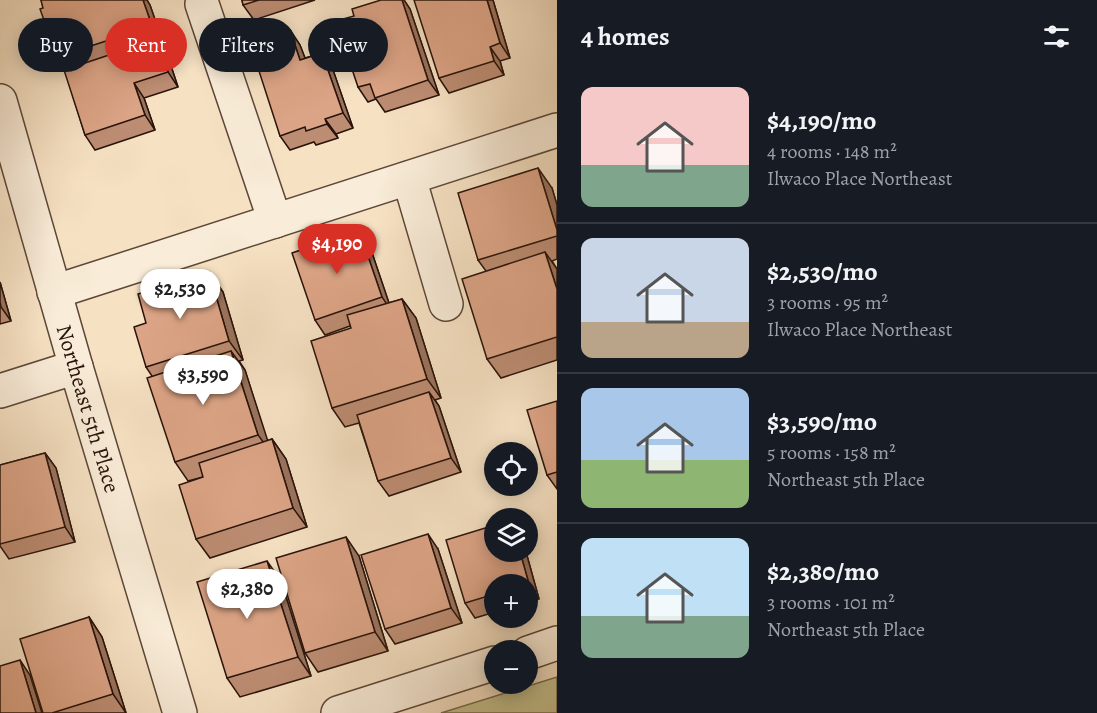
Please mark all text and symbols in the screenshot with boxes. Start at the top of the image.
chip: Buy [18,18,93,72]
chip: Rent [105,18,187,72]
chip: Filters [199,18,296,72]
chip: New [308,18,388,72]
text: 4 homes [581,19,670,54]
icon: filters [1040,20,1073,53]
text: $4,190/mo [767,103,877,138]
icon: home [629,111,701,183]
text: 4 rooms · 148 m² [767,138,897,165]
text: Ilwaco Place Northeast [767,165,952,192]
pin: $4,190 [288,224,386,275]
text: $4,190 [312,230,362,257]
text: $2,530/mo [767,254,878,289]
icon: home [629,262,701,334]
pin: $2,530 [131,269,229,320]
text: $2,530 [154,275,206,302]
text: 3 rooms · 95 m² [767,289,888,316]
text: Ilwaco Place Northeast [767,316,952,343]
street label: Northeast 5th Place [49,321,127,496]
pin: $3,590 [154,355,252,406]
text: $3,590 [177,361,229,388]
text: $3,590/mo [767,404,877,439]
icon: home [629,412,701,484]
text: 5 rooms · 158 m² [767,439,896,466]
map controls [484,442,538,694]
button: locate [484,442,538,496]
text: Northeast 5th Place [767,466,925,493]
button: layers [484,508,538,562]
text: $2,380/mo [767,554,879,589]
icon: home [629,562,701,634]
pin: $2,380 [198,569,296,620]
button: + [484,574,538,628]
text: $2,380 [221,575,273,602]
text: 3 rooms · 101 m² [767,589,895,616]
text: Northeast 5th Place [767,616,925,643]
button: − [484,640,538,694]

